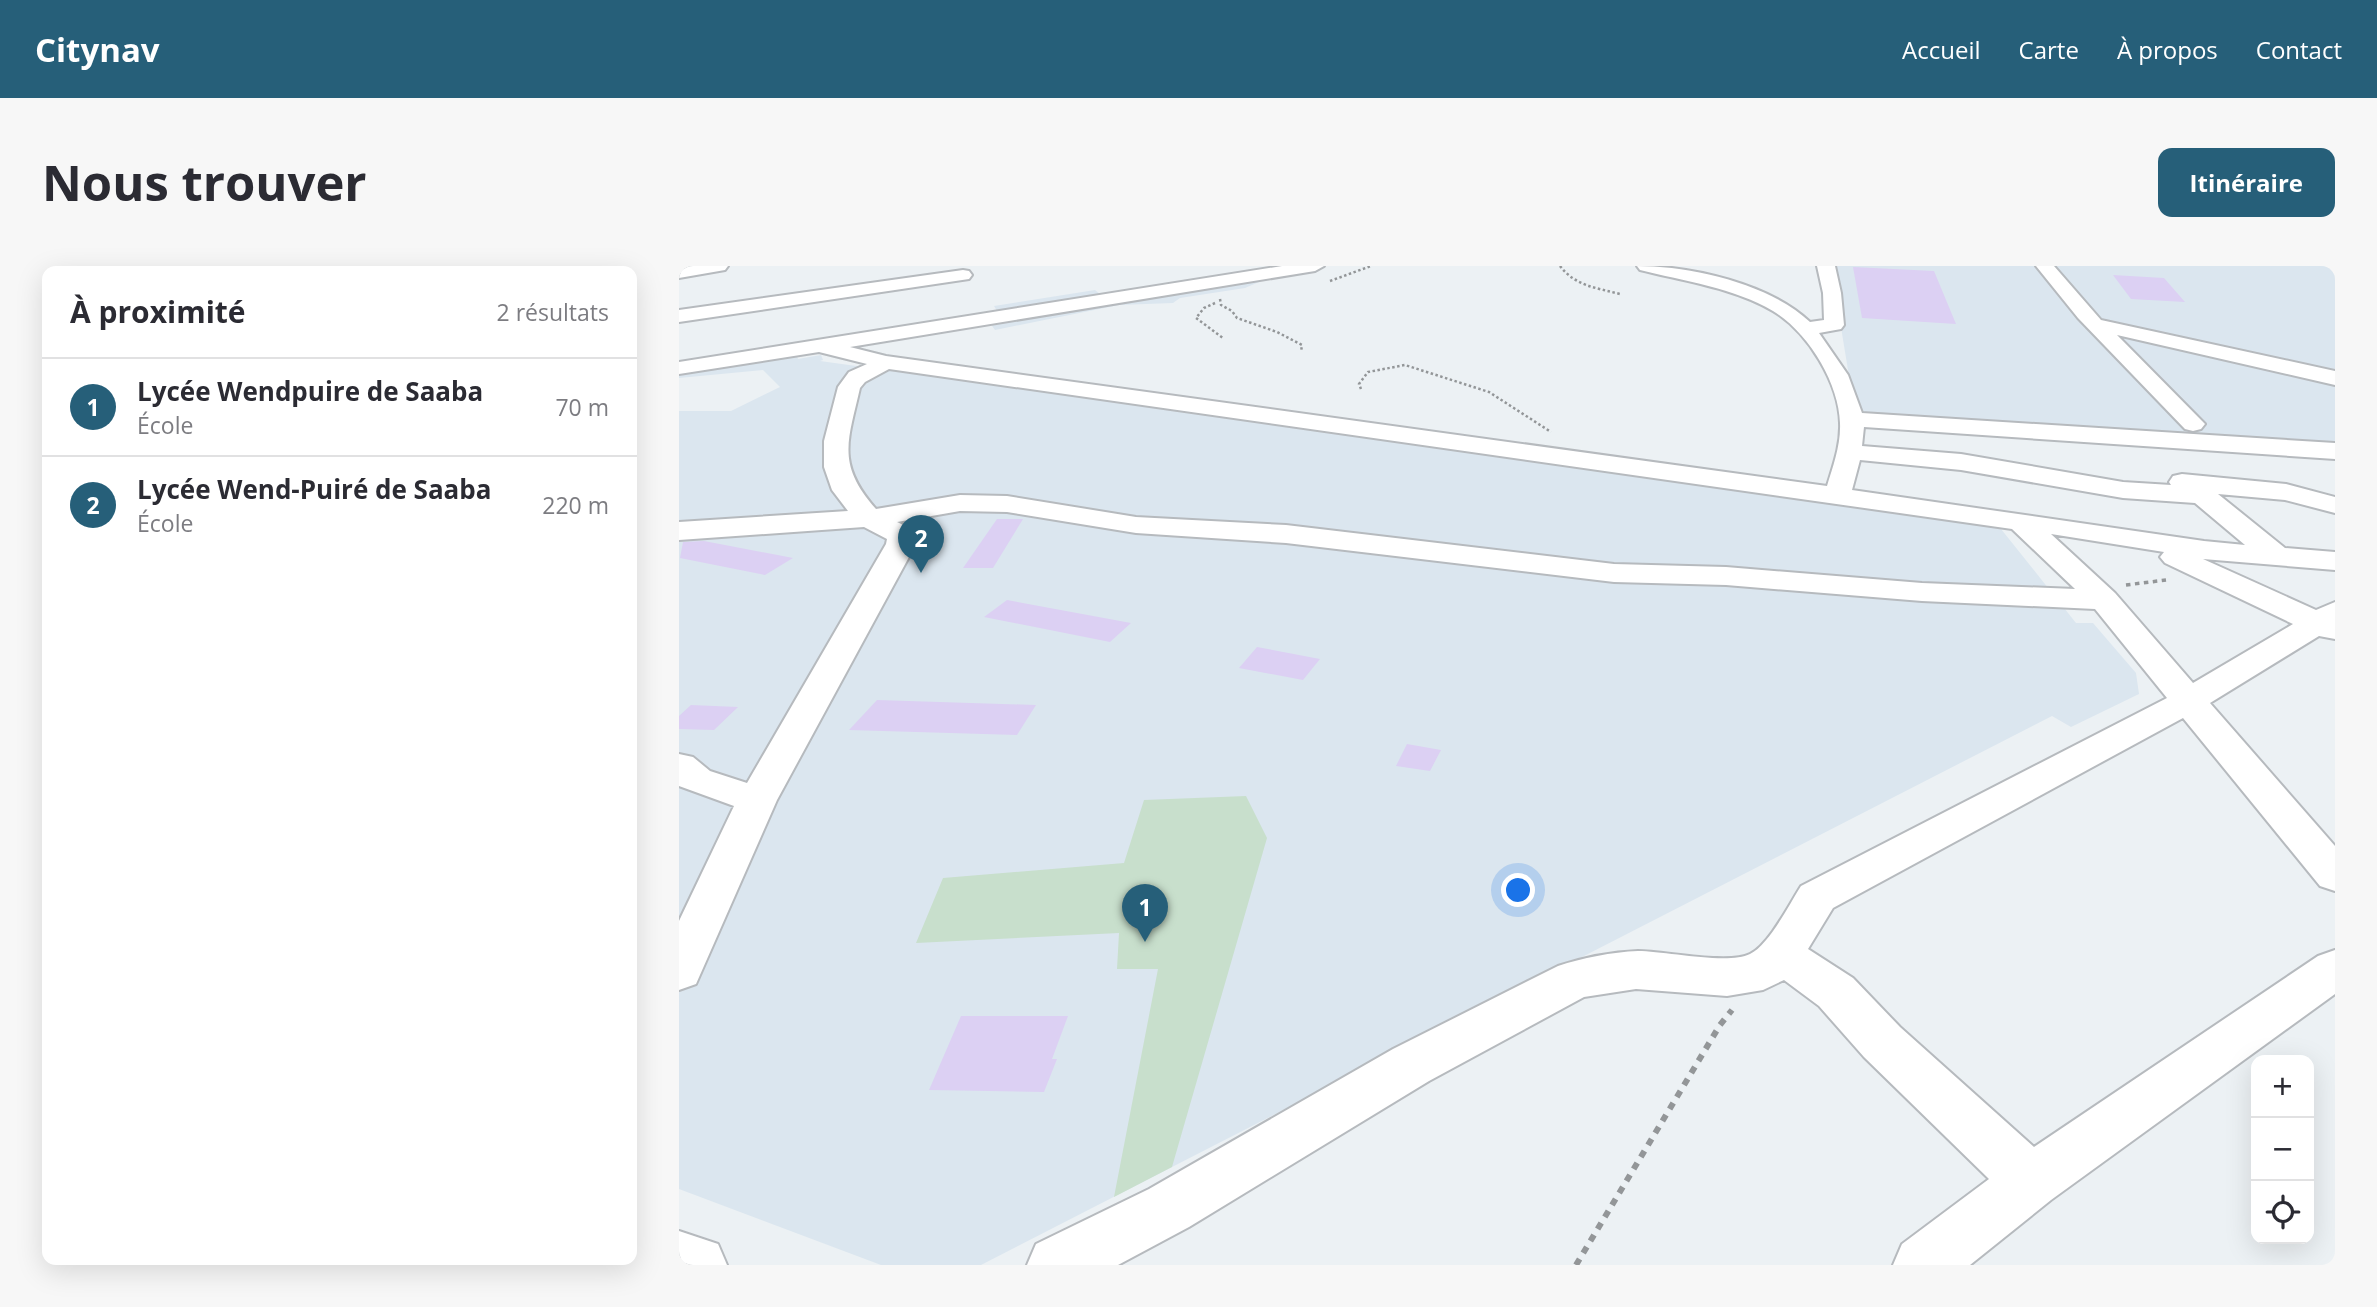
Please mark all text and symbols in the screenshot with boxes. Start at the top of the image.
text: Citynav [35,27,160,72]
text: Accueil [1902,33,1981,66]
text: Carte [2019,33,2079,66]
text: À propos [2117,33,2218,66]
text: Contact [2256,33,2342,66]
button: Itinéraire [2158,148,2335,217]
text: Nous trouver [42,149,367,215]
text: À proximité [70,291,246,332]
text: 2 résultats [497,296,609,328]
text: Lycée Wendpuire de Saaba [137,373,483,409]
text: 1 [86,391,100,423]
text: 70 m [555,391,609,423]
text: École [137,409,193,441]
text: Lycée Wend-Puiré de Saaba [137,471,491,507]
text: 2 [86,489,100,521]
text: 220 m [542,489,609,521]
text: École [137,507,193,539]
pin: 2 [898,515,944,573]
your location [1501,873,1535,907]
pin: 1 [1122,884,1168,942]
map controls [2251,1055,2314,1244]
button: + [2251,1055,2314,1118]
button: − [2251,1118,2314,1181]
button: locate [2251,1181,2314,1244]

